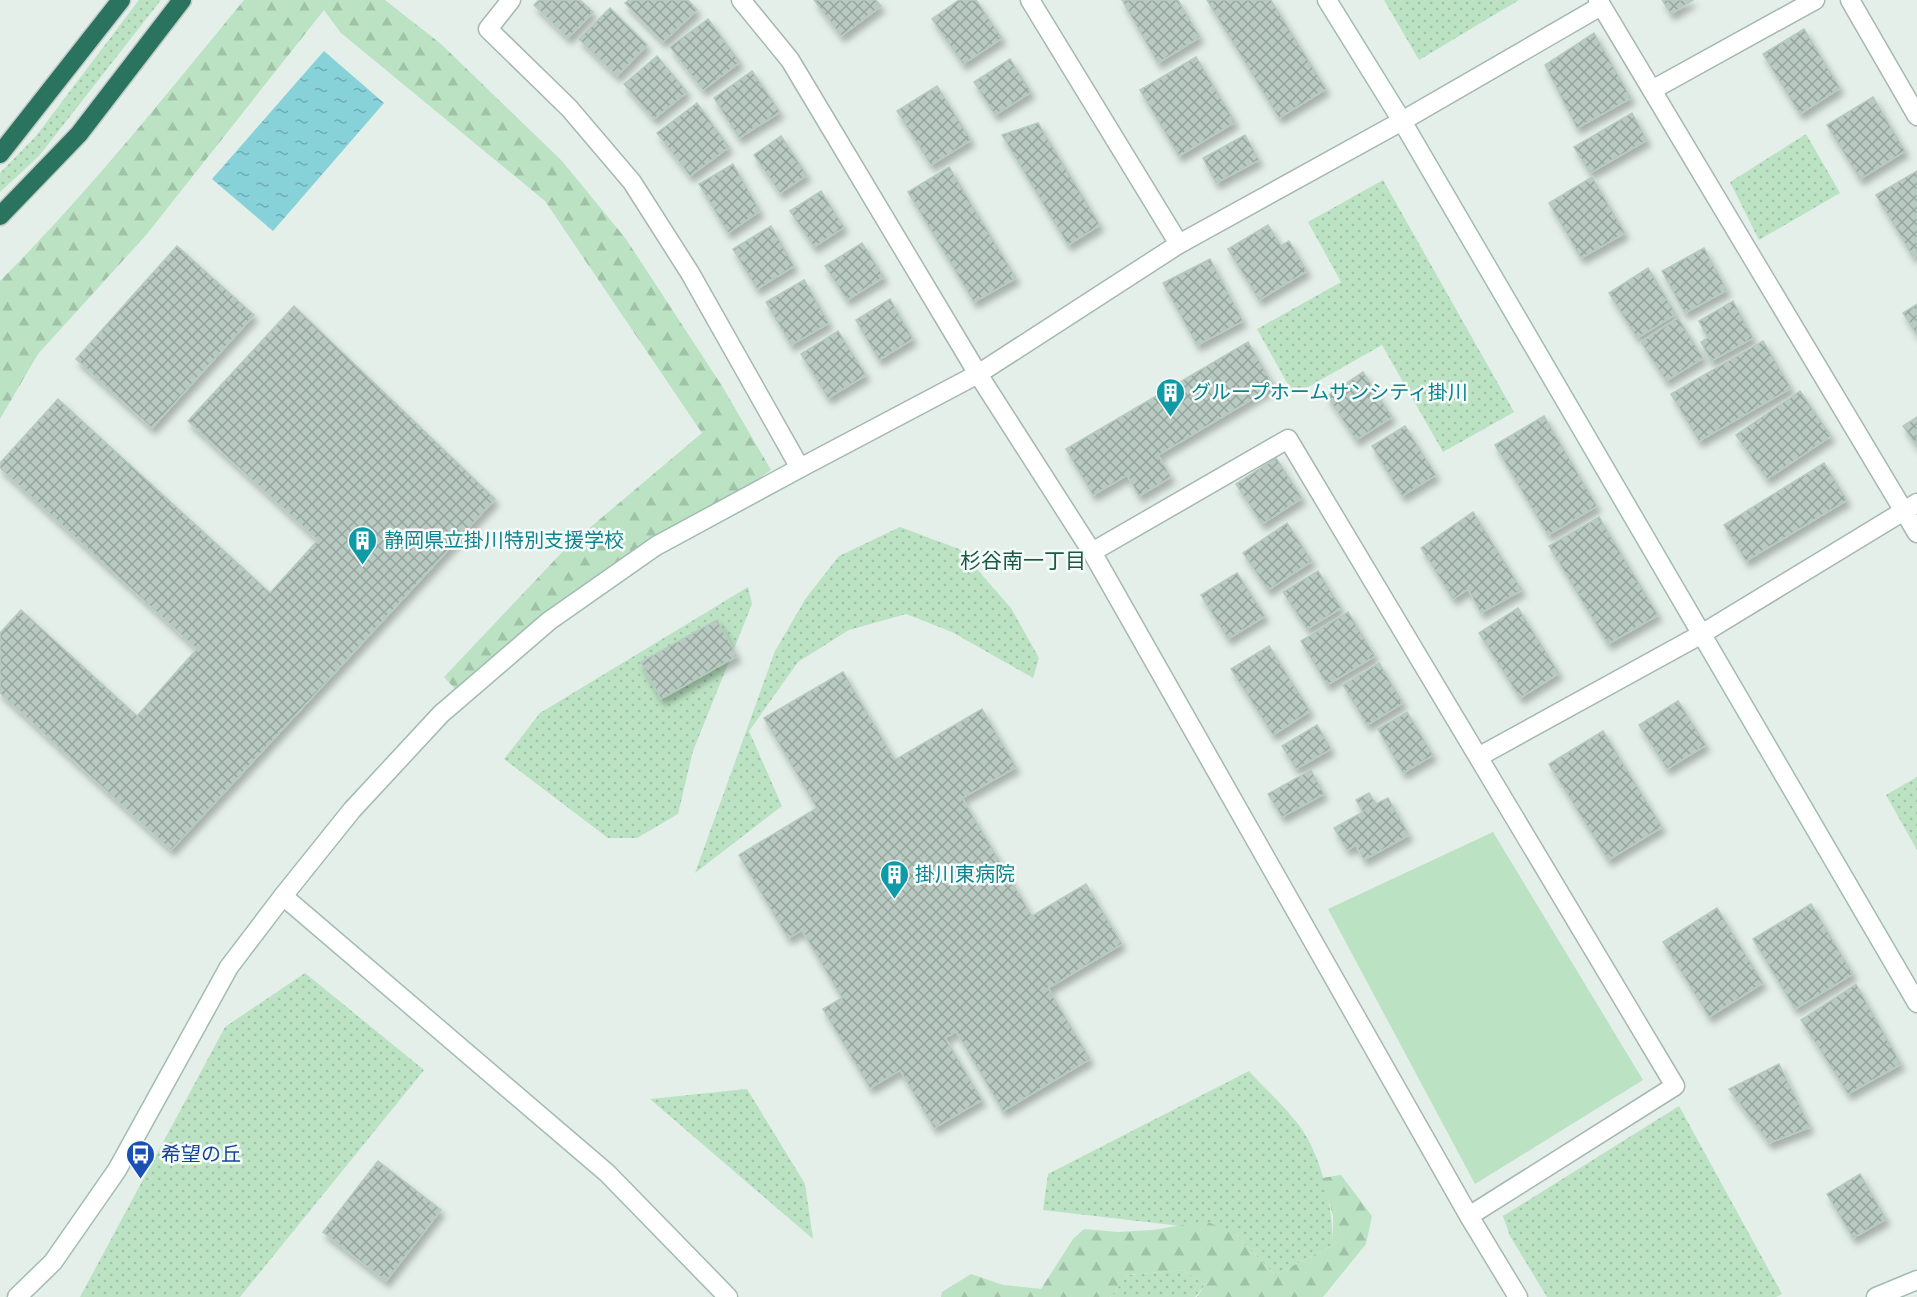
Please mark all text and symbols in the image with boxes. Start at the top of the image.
building icon: グループホームサンシティ掛川 [1154,376,1186,418]
place label: グループホームサンシティ掛川 [1191,379,1468,406]
building icon: 静岡県立掛川特別支援学校 [347,524,379,566]
place label: 静岡県立掛川特別支援学校 [384,527,624,554]
district label: 杉谷南一丁目 [960,547,1086,575]
building icon: 掛川東病院 [878,858,910,900]
place label: 掛川東病院 [915,861,1015,888]
bus stop icon: 希望の丘 [124,1138,156,1180]
place label: 希望の丘 [161,1141,241,1168]

